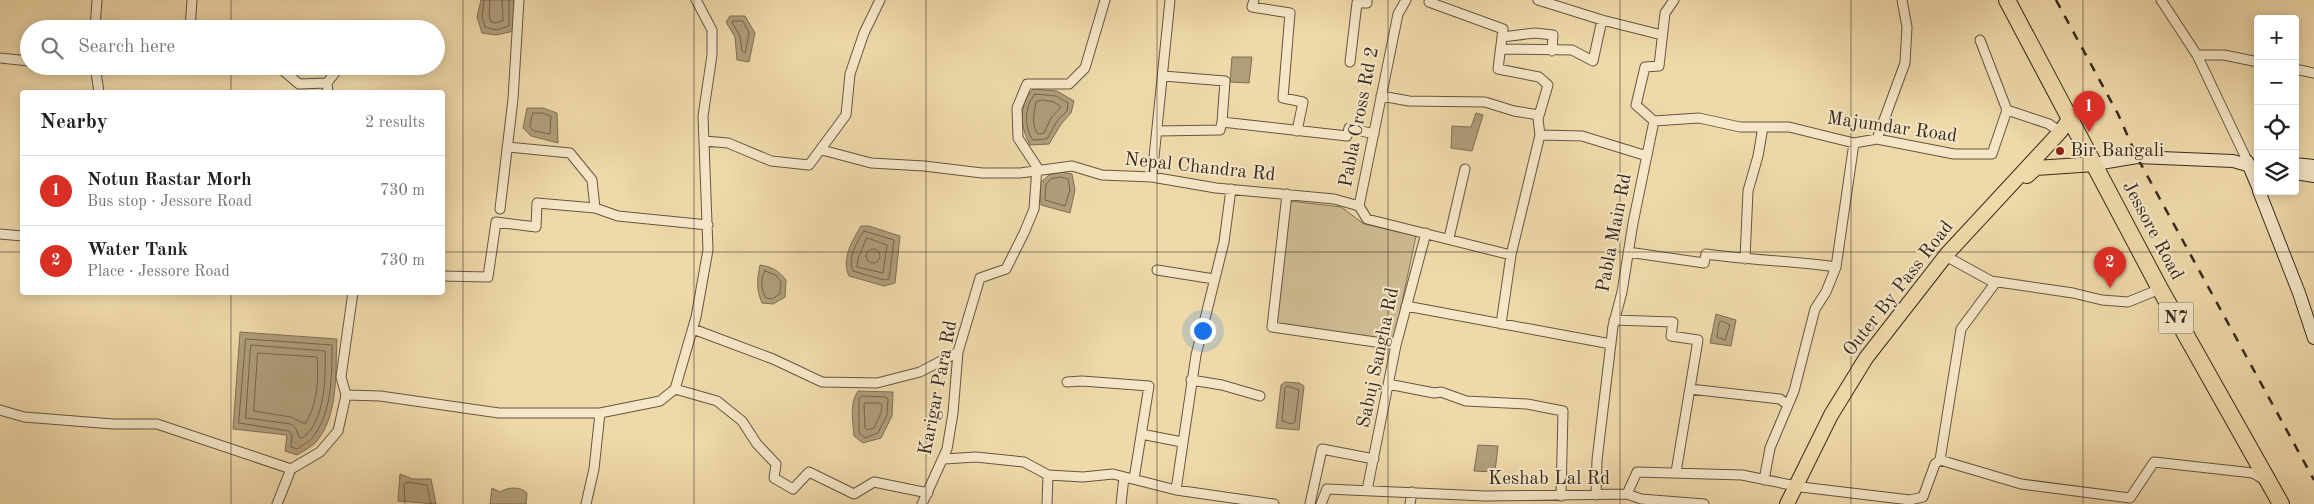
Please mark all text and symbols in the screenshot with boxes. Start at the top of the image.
map controls [2254,15,2299,195]
button: + [2254,15,2299,60]
search box [20,20,445,75]
icon: search [38,34,66,62]
text: Search here [78,38,175,57]
street label: Pabla Cross Rd 2 [1337,45,1383,189]
button: − [2254,60,2299,105]
pin: 1 [2073,91,2105,132]
button: locate [2254,105,2299,150]
street label: Majumdar Road [1826,109,1958,147]
text: Nearby [40,112,108,133]
text: 2 results [365,115,425,131]
place label: Bir Bangali [2070,142,2164,161]
marker: Bir Bangali [2054,145,2066,157]
button: layers [2254,150,2299,195]
street label: Nepal Chandra Rd [1124,151,1277,185]
text: Notun Rastar Morh [87,171,252,190]
street label: Pabla Main Rd [1594,172,1636,294]
street label: Jessore Road [2118,178,2186,284]
text: 1 [51,183,61,199]
text: 730 m [380,183,425,199]
text: Bus stop · Jessore Road [87,194,252,210]
street label: Outer By Pass Road [1840,218,1958,360]
text: Water Tank [87,241,188,260]
pin: 2 [2094,247,2126,288]
text: 2 [51,253,61,269]
text: 730 m [380,253,425,269]
text: Place · Jessore Road [87,264,230,280]
street label: Sabuj Sangha Rd [1355,286,1403,430]
road number: N7 [2158,302,2194,334]
your location [1190,318,1216,344]
street label: Karigar Para Rd [917,319,961,457]
street label: Keshab Lal Rd [1488,470,1610,489]

